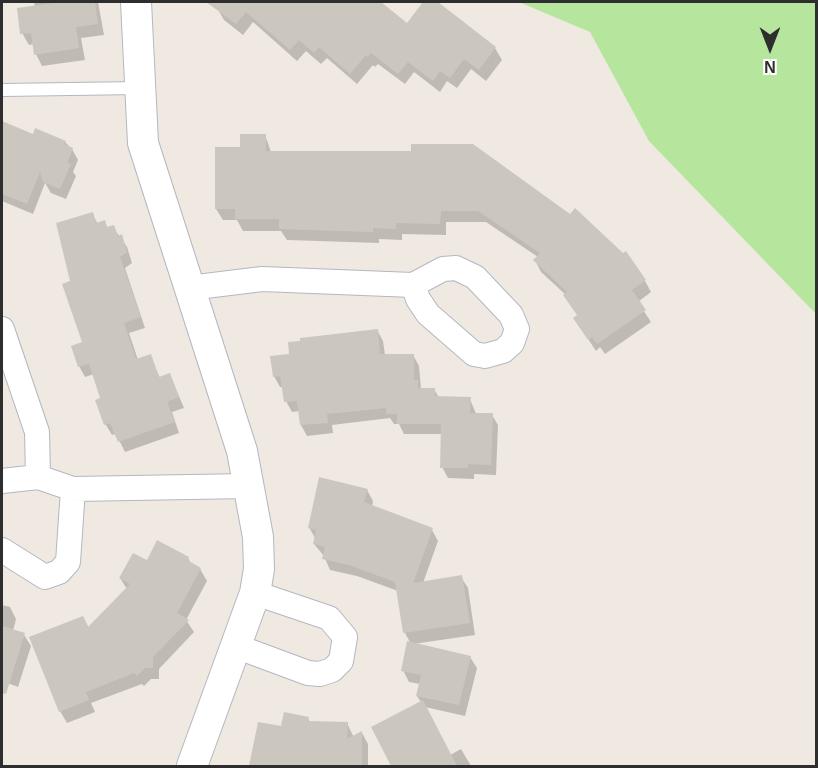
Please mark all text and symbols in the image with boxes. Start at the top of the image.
north arrow [740,18,800,78]
text: N [764,58,776,75]

